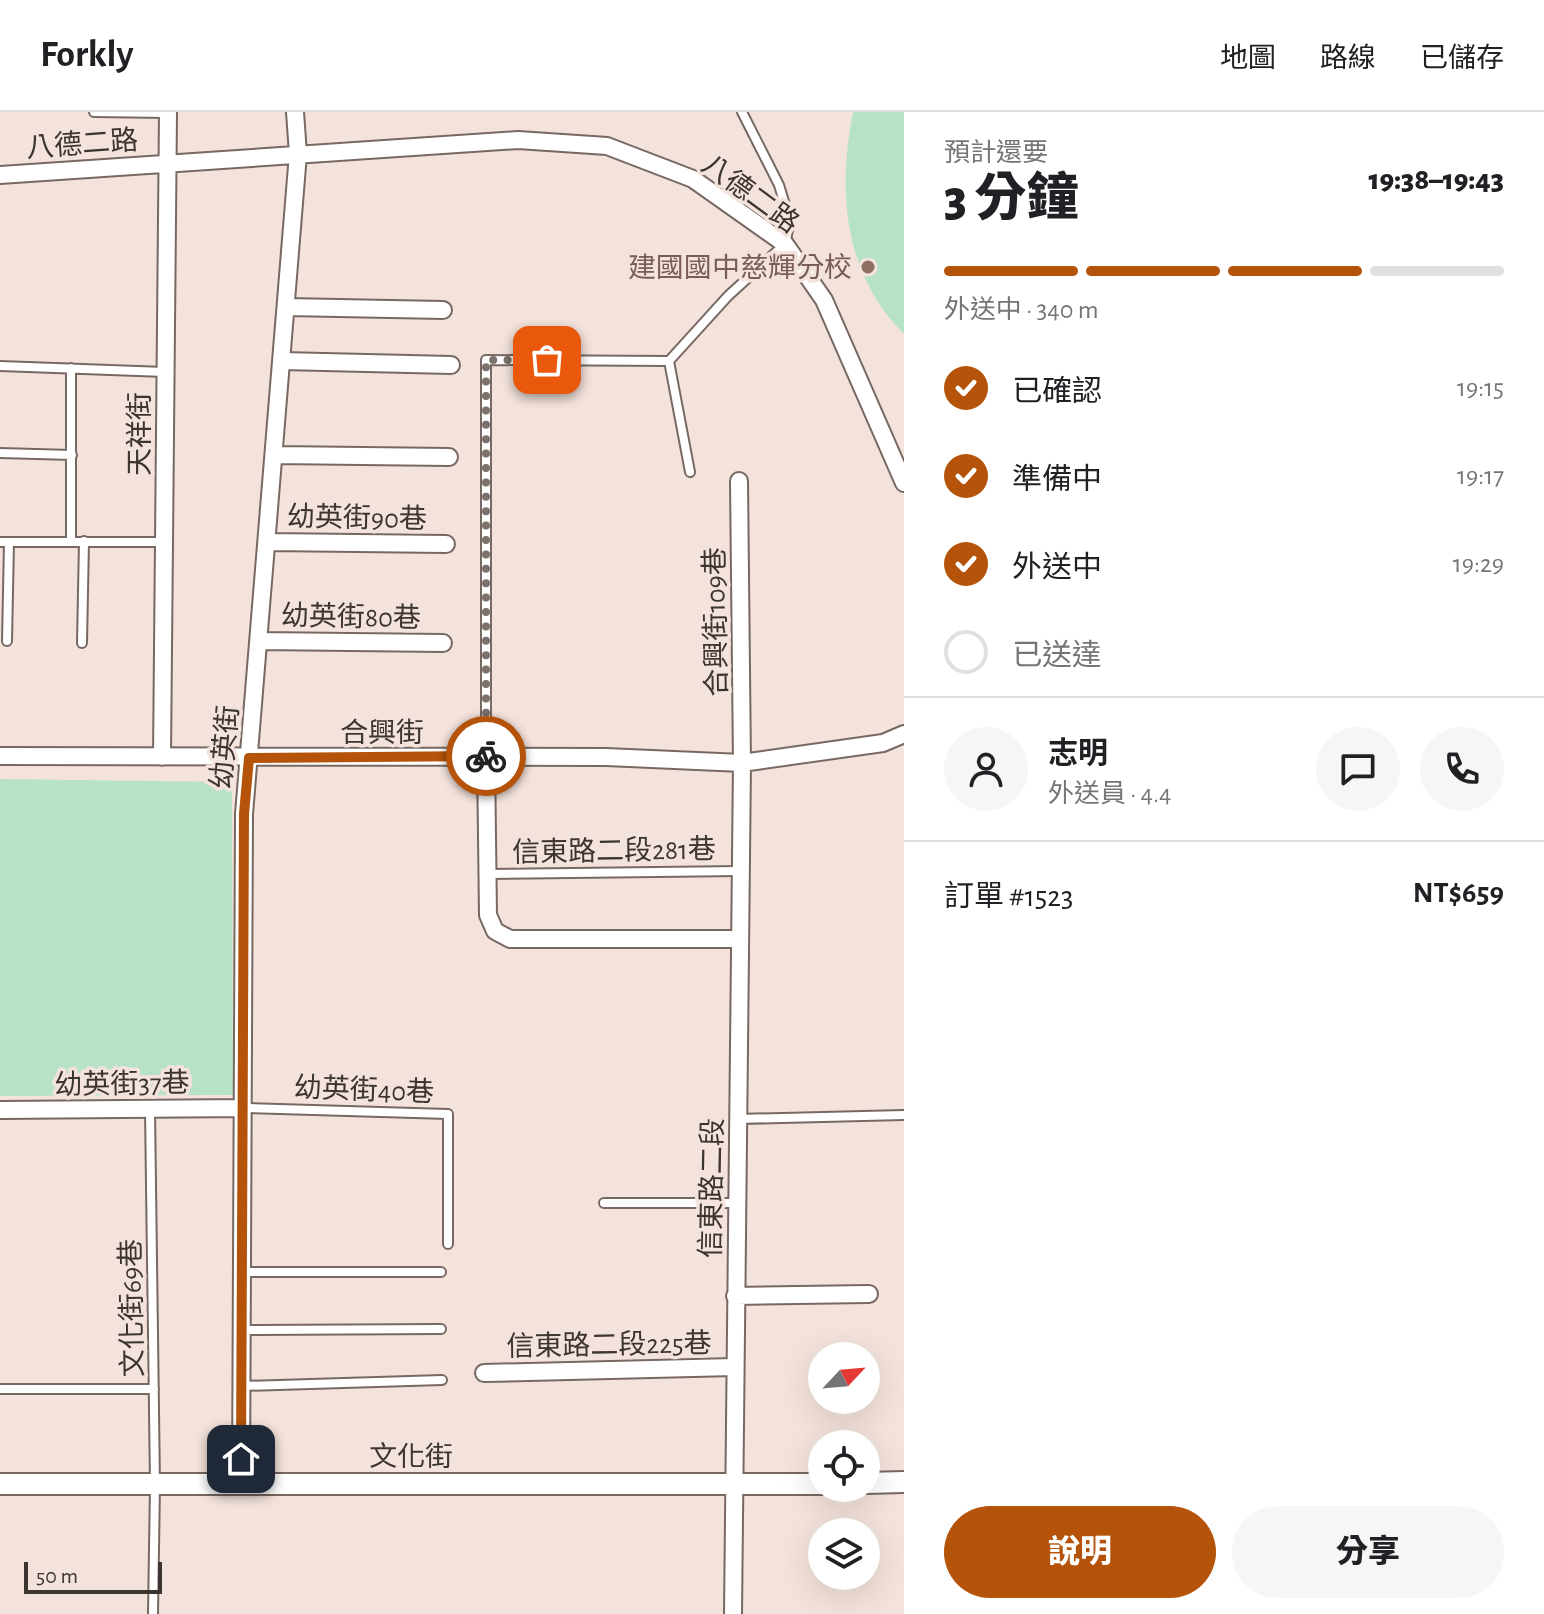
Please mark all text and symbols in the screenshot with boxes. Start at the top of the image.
text: Forkly [40,36,134,74]
text: 地圖 [1220,45,1276,73]
text: 路線 [1320,45,1376,73]
text: 已儲存 [1420,45,1504,73]
street label: 八德二路 [25,125,139,163]
text: 預計還要 [944,140,1048,166]
street label: 八德二路 [696,149,805,239]
text: 19:38–19:43 [1368,165,1504,195]
text: 3 分鐘 [944,173,1078,225]
place label: 建國國中慈輝分校 [628,253,852,283]
marker: 建國國中慈輝分校 [859,258,877,276]
text: 外送中 · 340 m [944,297,1099,323]
pin [513,326,581,394]
icon: bag [525,338,569,382]
icon: check [944,366,988,410]
text: 19:15 [1457,375,1504,401]
text: 已確認 [1012,377,1102,407]
street label: 天祥街 [125,392,155,476]
icon: check [944,454,988,498]
text: 19:17 [1457,463,1504,489]
text: 準備中 [1012,465,1102,495]
street label: 幼英街90巷 [287,502,427,534]
icon: check [944,542,988,586]
street label: 合興街109巷 [700,547,732,697]
text: 19:29 [1453,551,1504,577]
text: 外送中 [1012,553,1102,583]
street label: 幼英街80巷 [281,601,421,633]
text: 已送達 [1012,641,1102,671]
street label: 幼英街 [206,704,244,790]
courier [446,716,526,796]
street label: 合興街 [340,718,424,748]
button: person [944,727,1028,811]
button: chat [1316,727,1400,811]
button: phone [1420,727,1504,811]
icon: bike [464,734,508,778]
text: 志明 [1048,739,1108,769]
text: 外送員 · 4.4 [1048,781,1172,807]
street label: 信東路二段281巷 [512,834,716,868]
text: NT$659 [1413,878,1504,908]
text: 訂單 #1523 [944,882,1073,912]
street label: 幼英街37巷 [54,1068,190,1100]
street label: 幼英街40巷 [293,1073,435,1107]
street label: 信東路二段 [696,1118,728,1258]
street label: 文化街69巷 [116,1239,148,1377]
street label: 信東路二段225巷 [506,1328,712,1362]
north arrow [808,1342,880,1414]
map controls [808,1342,880,1590]
pin [207,1425,275,1493]
button: locate [808,1430,880,1502]
icon: home [219,1437,263,1481]
street label: 文化街 [369,1442,453,1472]
button: 說明 [944,1506,1216,1598]
button: 分享 [1232,1506,1504,1598]
button: layers [808,1518,880,1590]
scale bar [24,1558,162,1594]
text: 50 m [36,1565,78,1587]

